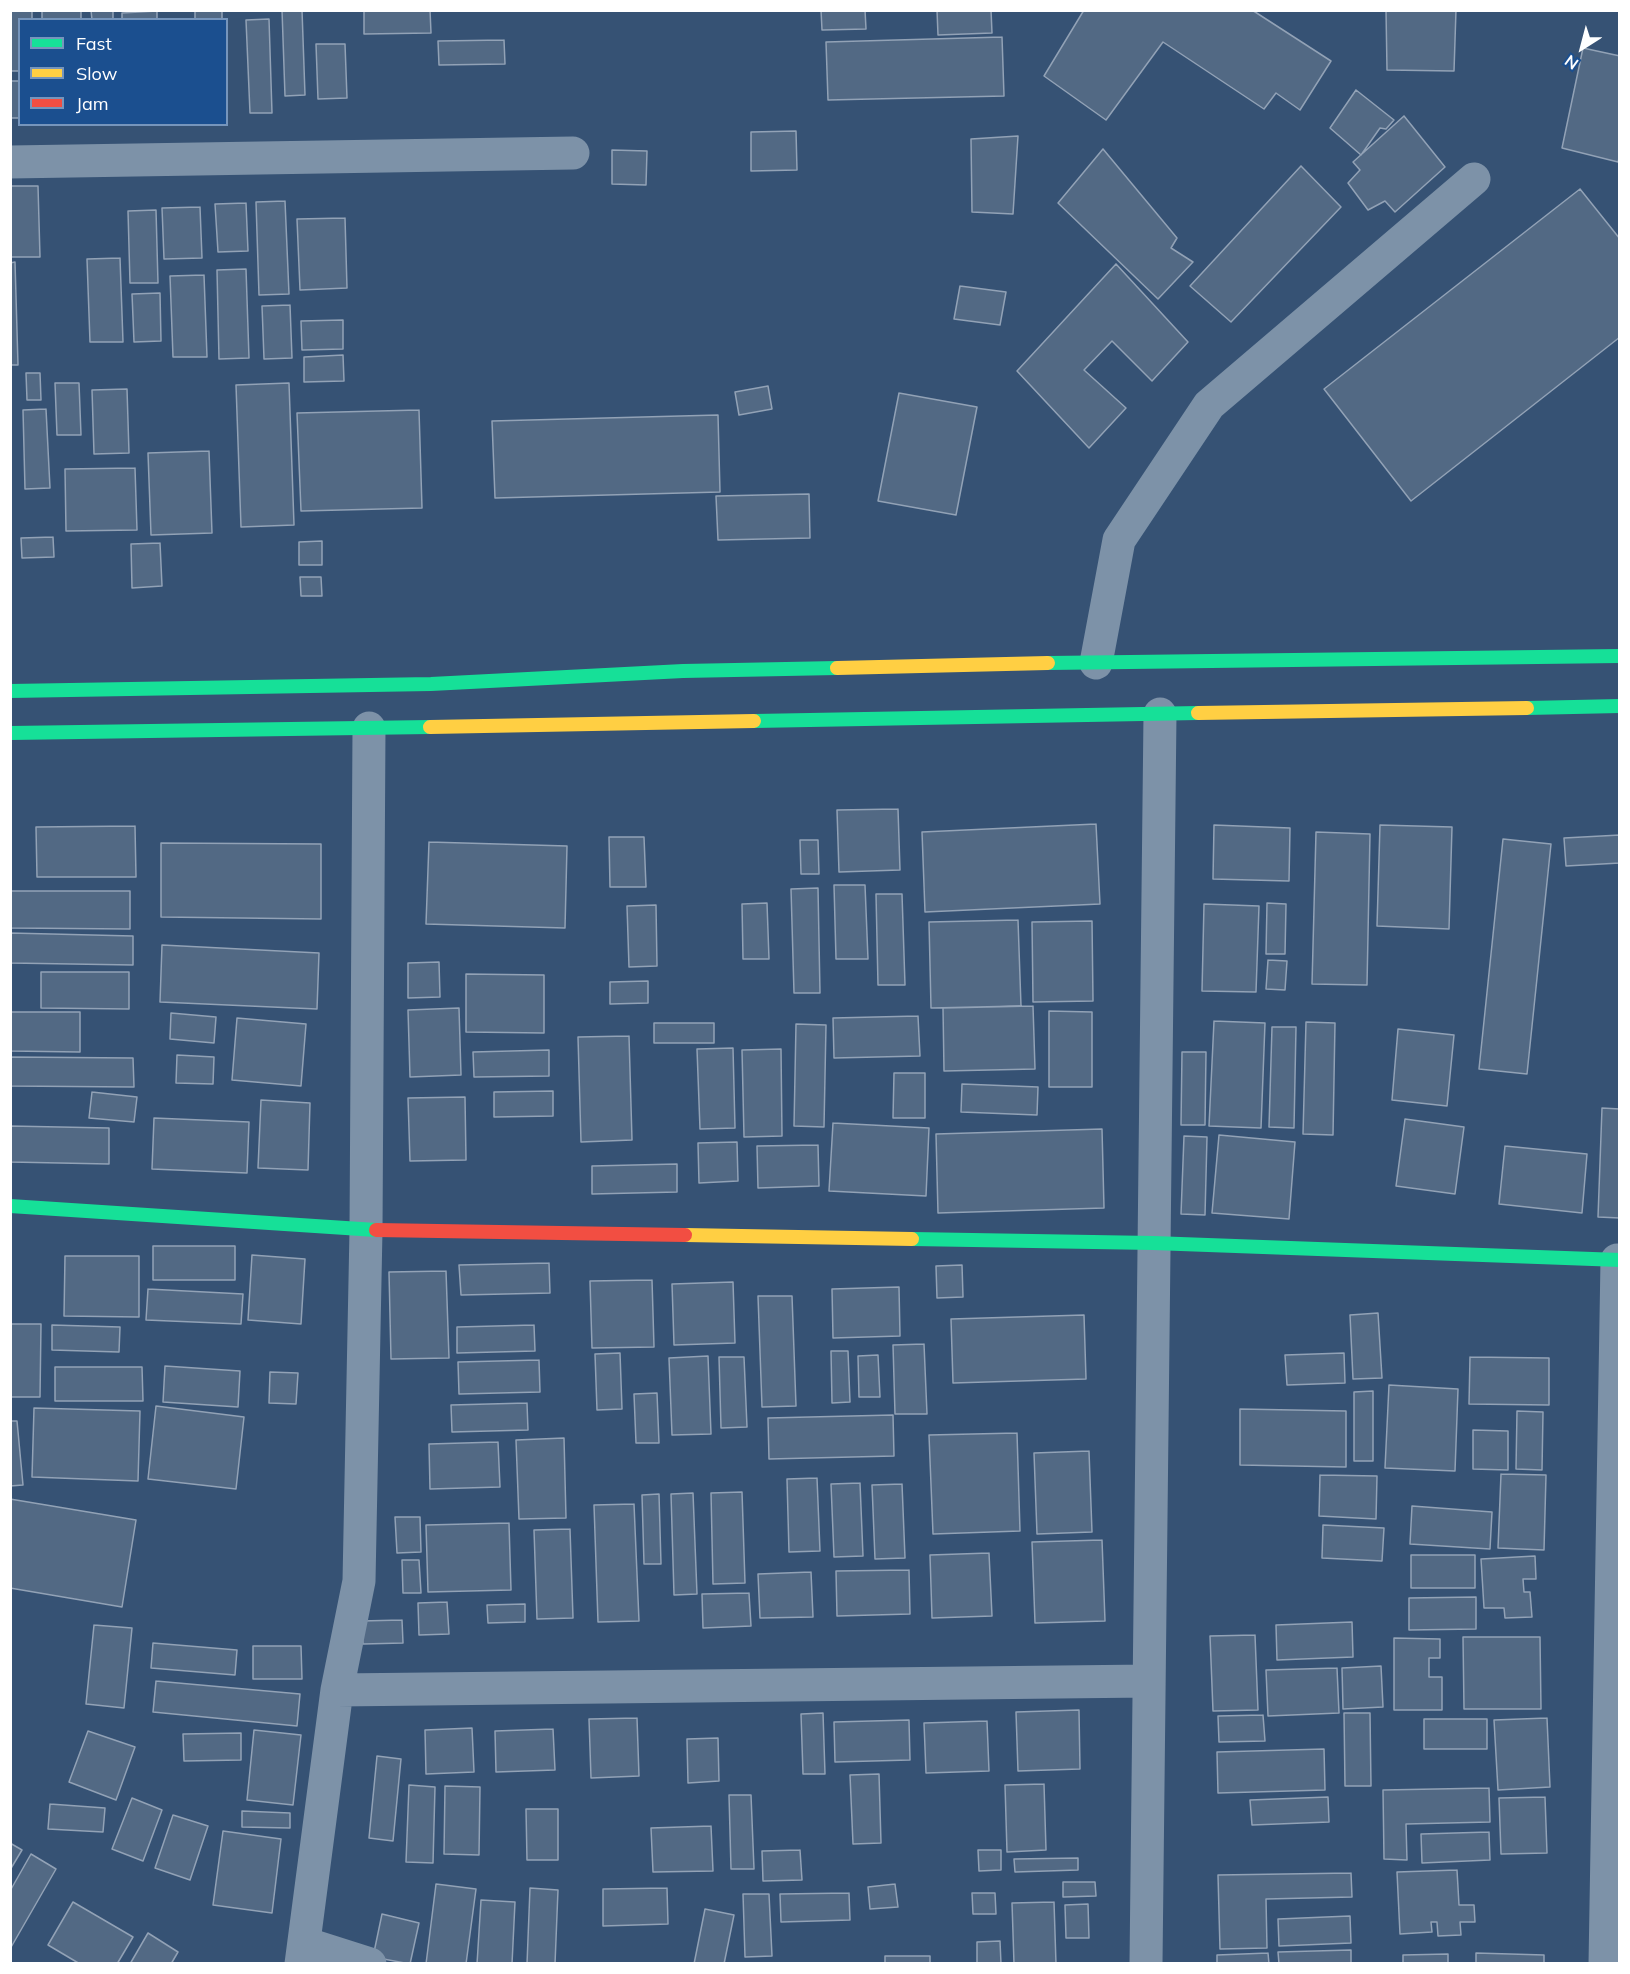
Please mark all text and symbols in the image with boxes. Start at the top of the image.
legend [18,18,228,126]
north arrow [1552,18,1612,78]
text: Fast [76,32,112,55]
text: N [1561,51,1582,74]
text: Slow [76,62,117,85]
text: Jam [76,92,109,115]

